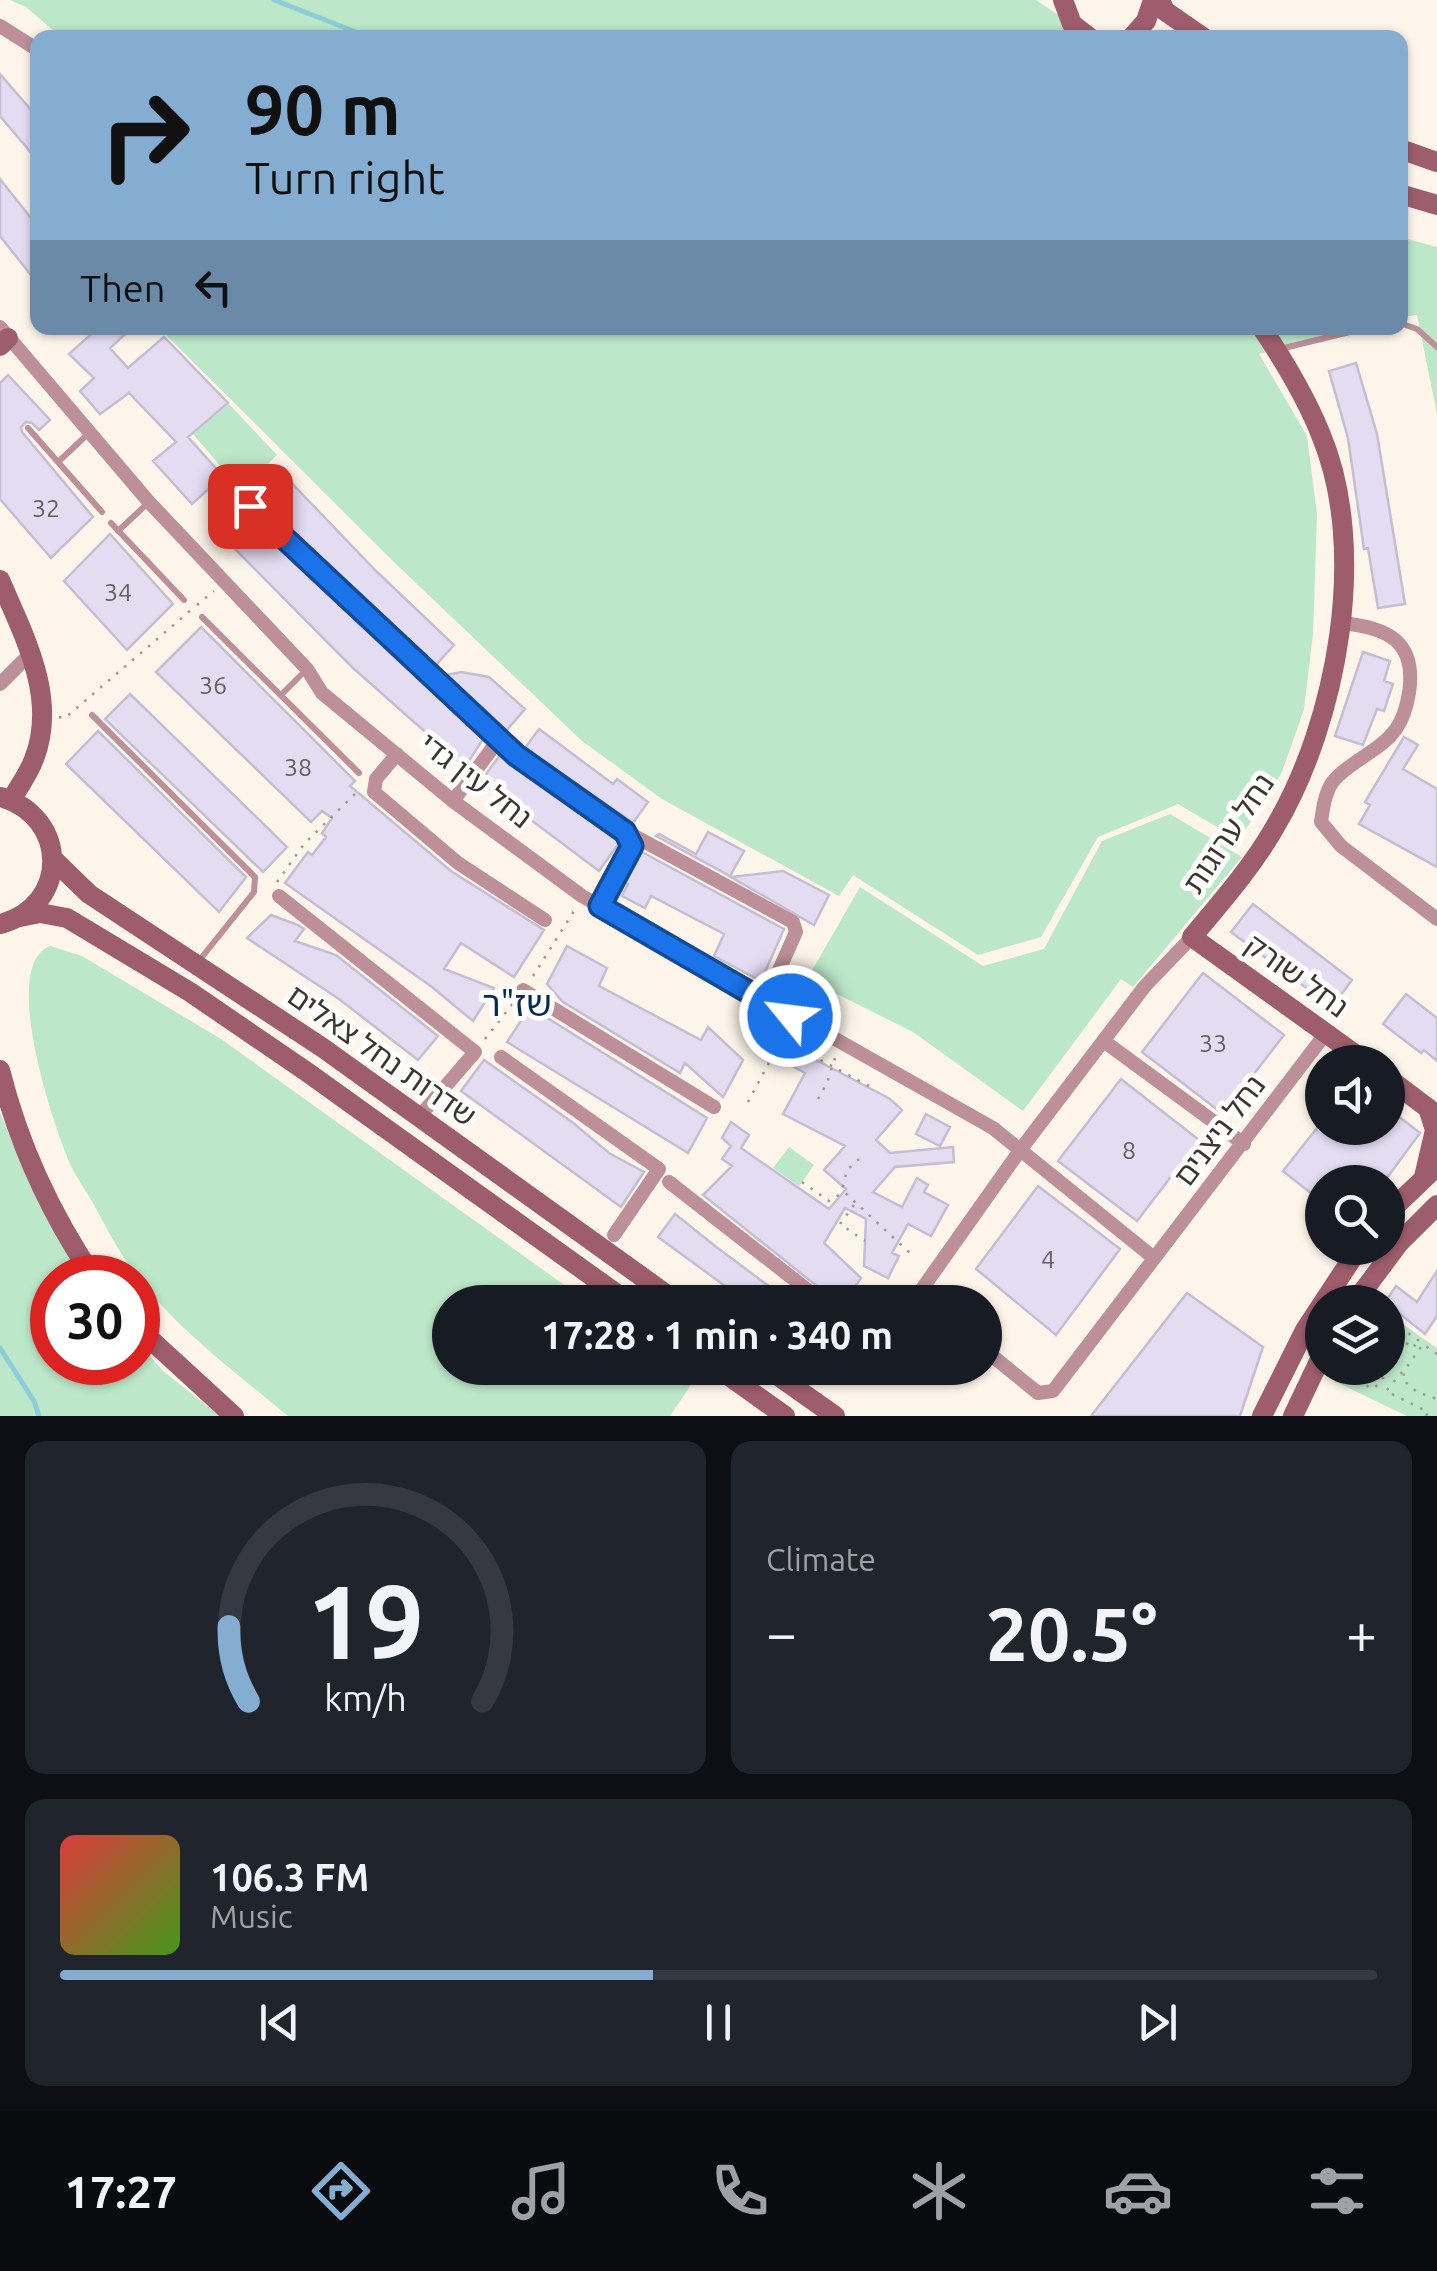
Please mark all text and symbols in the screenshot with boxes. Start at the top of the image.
icon: right [80,70,210,200]
text: 90 m [245,70,401,148]
text: Turn right [245,152,445,203]
icon: left [186,260,241,315]
text: Then [80,267,166,309]
pin [208,464,293,549]
icon: arrive [223,479,278,534]
house number: 32 [32,494,60,522]
house number: 34 [104,578,132,606]
house number: 36 [199,671,227,699]
street label: נחל עין גדי [413,726,539,834]
house number: 38 [284,753,312,781]
street label: נחל ערוגות [1176,767,1280,899]
street label: נחל שורק [1239,926,1355,1024]
position arrow [738,964,842,1068]
street label: שדרות נחל צאלים [281,977,483,1133]
district label: שז"ר [482,983,552,1023]
house number: 33 [1199,1029,1227,1057]
map controls [1305,1045,1405,1385]
button: sound [1305,1045,1405,1145]
street label: נחל ניצנים [1166,1068,1272,1192]
house number: 8 [1122,1136,1136,1164]
button: search [1305,1165,1405,1265]
house number: 4 [1041,1245,1055,1273]
speed limit sign: 30 [30,1255,160,1385]
button: layers [1305,1285,1405,1385]
text: 17:28 · 1 min · 340 m [541,1314,893,1356]
text: Climate [766,1541,876,1577]
text: 19 [307,1562,424,1679]
text: 20.5° [986,1591,1157,1675]
text: − [766,1602,797,1663]
text: + [1346,1602,1377,1663]
text: km/h [324,1678,407,1718]
text: 106.3 FM [210,1856,369,1898]
text: Music [210,1898,293,1934]
icon: previous [252,1995,307,2050]
icon: pause [691,1995,746,2050]
icon: next [1130,1995,1185,2050]
icon: directions [306,2156,376,2226]
icon: music [506,2156,576,2226]
icon: phone [705,2156,775,2226]
icon: climate [904,2156,974,2226]
icon: car [1103,2156,1173,2226]
icon: filters [1302,2156,1372,2226]
text: 17:27 [65,2166,177,2217]

